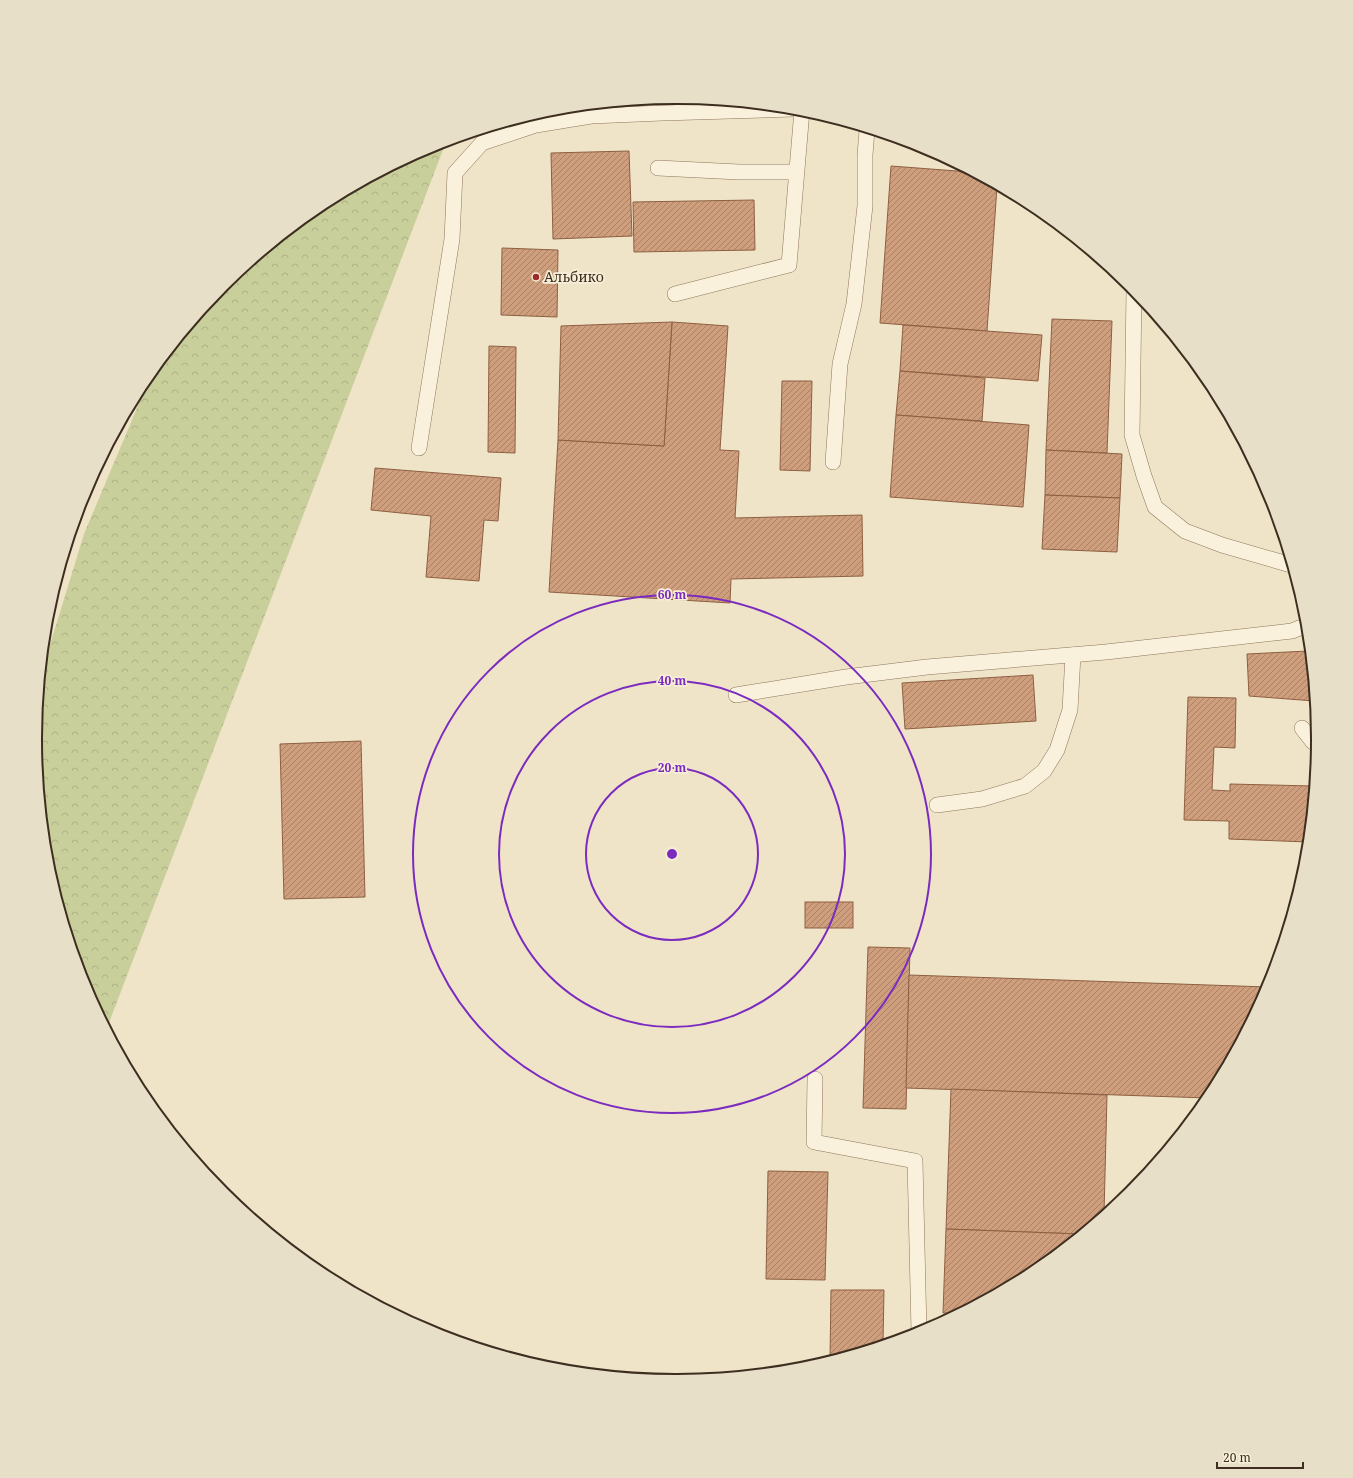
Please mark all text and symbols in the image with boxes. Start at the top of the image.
place label: Альбико [544,267,604,286]
marker: Альбико [531,272,541,282]
text: 60 m [658,586,686,603]
text: 40 m [658,672,686,689]
text: 20 m [658,759,686,776]
centre of rings [665,847,679,861]
scale bar [1217,1444,1303,1470]
text: 20 m [1223,1449,1251,1466]

